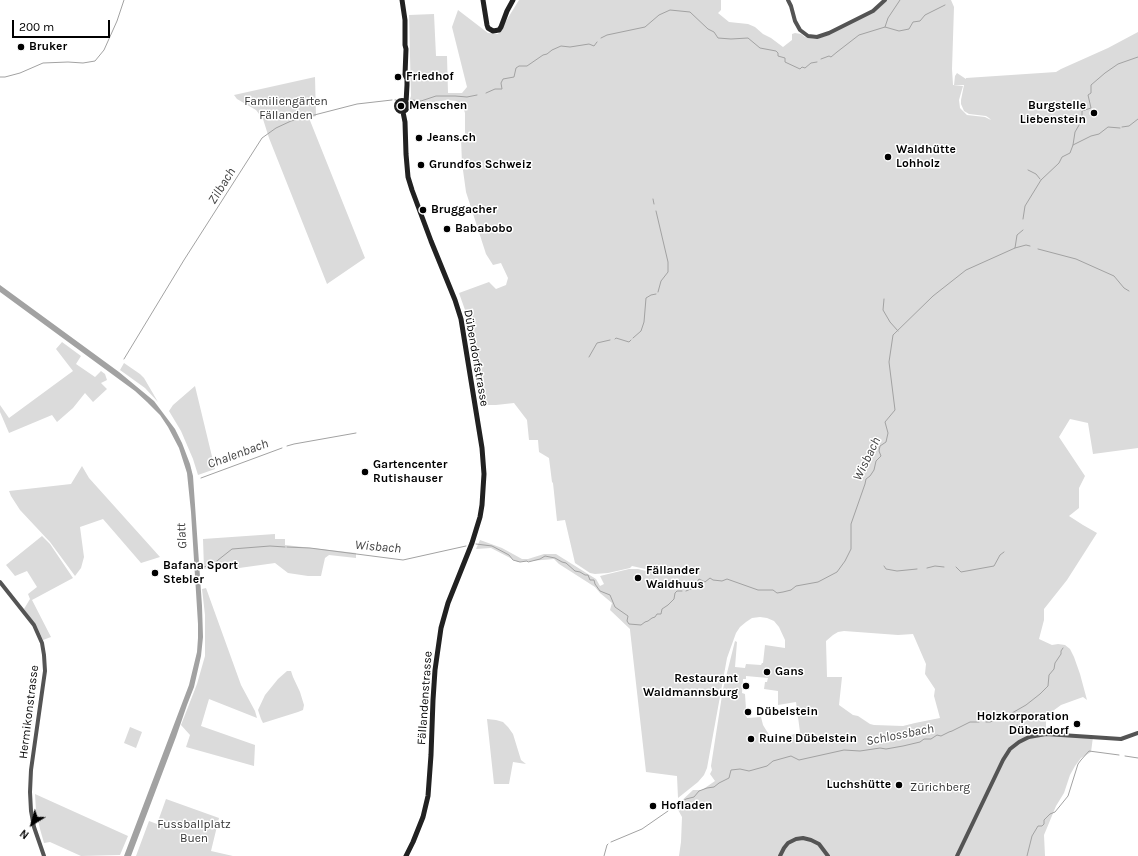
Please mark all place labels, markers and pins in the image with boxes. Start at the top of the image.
place label: Bruker [29,40,67,54]
marker: Bruker [16,42,26,52]
place label: Friedhof [406,70,454,84]
marker: Friedhof [393,72,403,82]
place label: Menschen [409,99,467,113]
place label: Burgstelle Liebenstein [1020,99,1086,127]
marker: Menschen [396,101,406,111]
marker: Burgstelle Liebenstein [1089,108,1099,118]
place label: Jeans.ch [427,131,476,145]
marker: Jeans.ch [414,133,424,143]
place label: Waldhütte Lohholz [896,143,956,171]
marker: Waldhütte Lohholz [883,152,893,162]
place label: Grundfos Schweiz [429,158,532,172]
marker: Grundfos Schweiz [416,160,426,170]
place label: Bruggacher [431,203,497,217]
marker: Bruggacher [418,205,428,215]
place label: Bababobo [455,222,513,236]
marker: Bababobo [442,224,452,234]
place label: Gartencenter Rutishauser [373,458,447,486]
marker: Gartencenter Rutishauser [360,467,370,477]
place label: Bafana Sport Stebler [163,559,238,587]
place label: Fällander Waldhuus [646,564,704,592]
marker: Bafana Sport Stebler [150,568,160,578]
marker: Fällander Waldhuus [633,573,643,583]
place label: Gans [775,665,804,679]
marker: Gans [762,667,772,677]
place label: Restaurant Waldmannsburg [643,672,738,700]
marker: Restaurant Waldmannsburg [741,681,751,691]
place label: Dübelstein [756,705,818,719]
marker: Dübelstein [743,707,753,717]
place label: Holzkorporation Dübendorf [977,710,1069,738]
marker: Holzkorporation Dübendorf [1072,719,1082,729]
place label: Ruine Dübelstein [759,732,857,746]
marker: Ruine Dübelstein [746,734,756,744]
place label: Luchshütte [827,778,891,792]
marker: Luchshütte [894,780,904,790]
place label: Hofladen [661,799,713,813]
marker: Hofladen [648,801,658,811]

